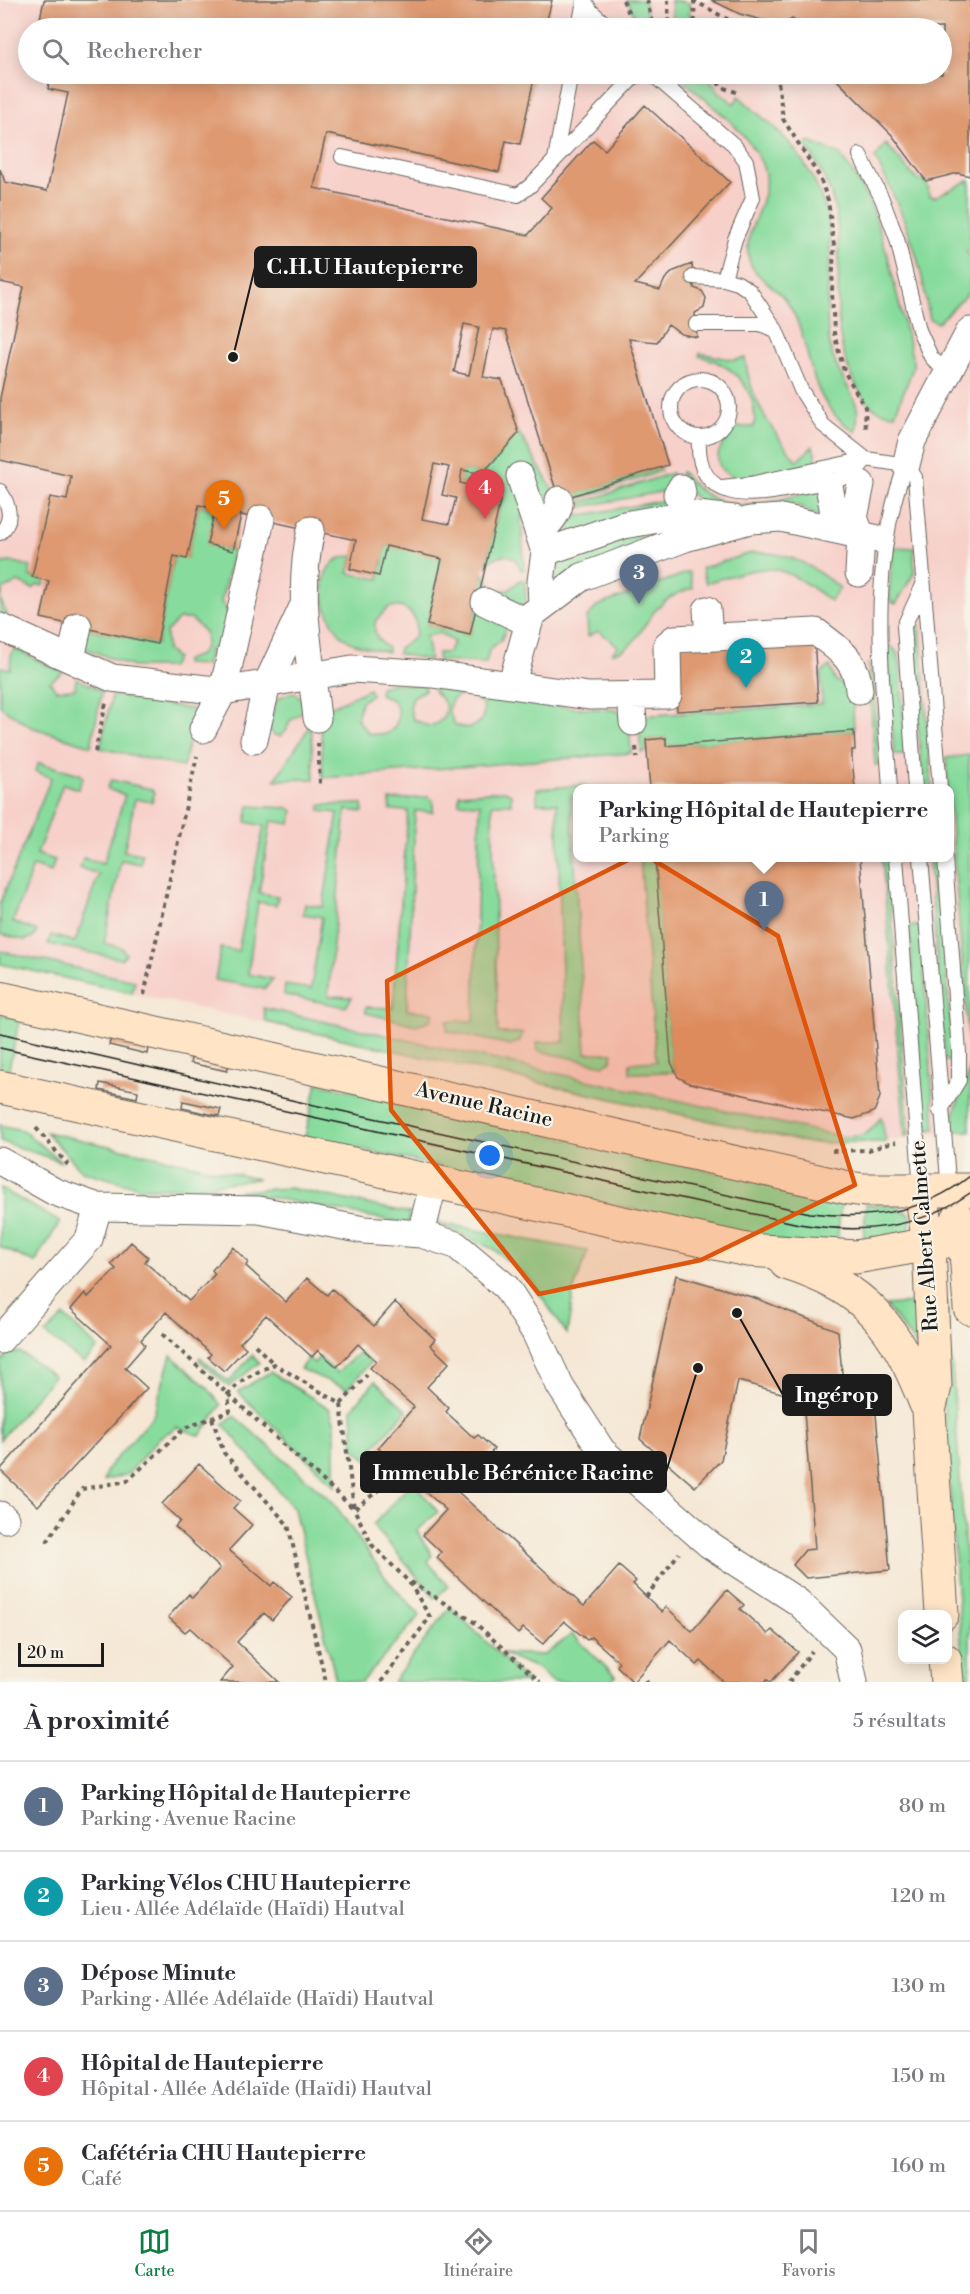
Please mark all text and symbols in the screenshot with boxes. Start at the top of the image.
search box [18,18,952,84]
icon: search [39,35,72,68]
text: Rechercher [87,38,202,65]
callout: C.H.U Hautepierre [255,247,476,287]
text: C.H.U Hautepierre [266,254,464,281]
pin: 4 [466,470,504,519]
pin: 5 [204,480,244,530]
pin: 3 [620,554,658,604]
pin: 2 [726,638,766,688]
popup [573,784,954,862]
text: Parking Hôpital de Hautepierre [599,797,928,824]
text: Parking [599,824,669,849]
pin: 1 [744,882,783,931]
street label: Avenue Racine [412,1076,555,1133]
street label: Rue Albert Calmette [905,1140,945,1332]
your location [475,1141,504,1170]
callout: Ingérop [783,1375,891,1415]
text: Ingérop [795,1382,879,1409]
callout: Immeuble Bérénice Racine [361,1452,666,1492]
text: Immeuble Bérénice Racine [372,1460,654,1487]
map controls [898,1610,952,1664]
button: layers [898,1610,952,1664]
scale bar [18,1640,104,1668]
text: 20 m [27,1643,64,1663]
text: À proximité [24,1705,169,1737]
text: 5 résultats [853,1709,946,1734]
text: Parking Hôpital de Hautepierre [81,1780,411,1807]
text: 1 [39,1794,48,1819]
text: 80 m [899,1794,946,1819]
text: Parking · Avenue Racine [81,1807,296,1832]
text: Parking Vélos CHU Hautepierre [81,1870,411,1897]
text: 2 [37,1884,50,1909]
text: 120 m [891,1884,946,1909]
text: Lieu · Allée Adélaïde (Haïdi) Hautval [81,1897,405,1922]
text: Dépose Minute [81,1960,236,1987]
text: 3 [37,1974,50,1999]
text: 130 m [891,1974,946,1999]
text: Parking · Allée Adélaïde (Haïdi) Hautval [81,1987,434,2012]
text: Hôpital de Hautepierre [81,2050,324,2077]
text: 4 [37,2064,50,2089]
text: 150 m [891,2064,946,2089]
text: Hôpital · Allée Adélaïde (Haïdi) Hautval [81,2077,432,2102]
text: Cafétéria CHU Hautepierre [81,2140,366,2167]
text: 5 [37,2154,50,2179]
text: 160 m [891,2154,946,2179]
text: Café [81,2167,122,2192]
tab: Carte [134,2225,175,2281]
tab: Itinéraire [443,2225,513,2281]
tab: Favoris [782,2225,836,2281]

